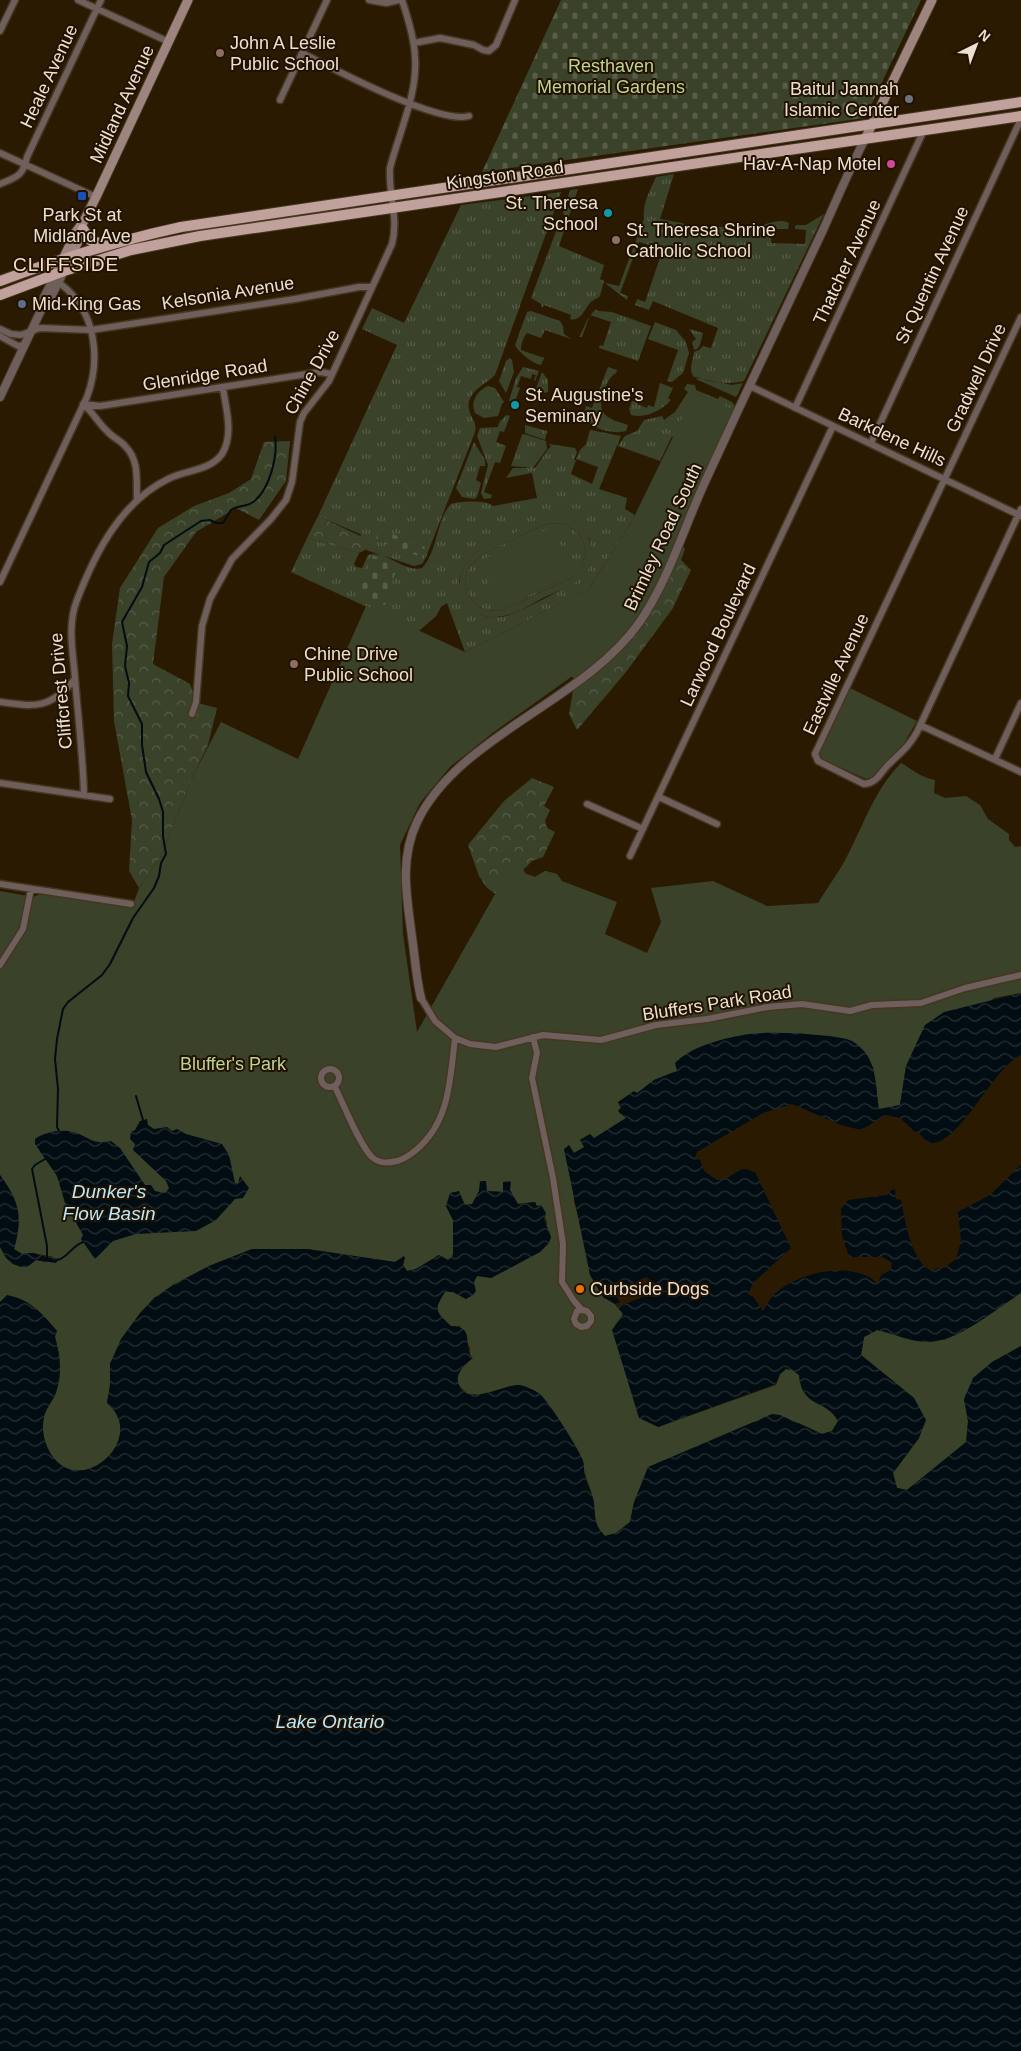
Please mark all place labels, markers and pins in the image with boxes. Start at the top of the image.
place label: John A Leslie Public School [230,33,339,74]
marker: John A Leslie Public School [214,47,226,59]
place label: Baitul Jannah Islamic Center [784,79,899,120]
marker: Baitul Jannah Islamic Center [903,93,915,105]
place label: Hav-A-Nap Motel [743,154,881,174]
marker: Hav-A-Nap Motel [885,158,897,170]
marker: Park St at Midland Ave [76,190,88,202]
place label: St. Theresa School [505,193,599,234]
place label: Park St at Midland Ave [33,205,131,246]
marker: St. Theresa School [602,207,614,219]
place label: St. Theresa Shrine Catholic School [626,220,776,261]
marker: St. Theresa Shrine Catholic School [610,234,622,246]
place label: Mid-King Gas [32,294,141,314]
marker: Mid-King Gas [16,298,28,310]
place label: St. Augustine's Seminary [525,385,644,426]
marker: St. Augustine's Seminary [509,399,521,411]
place label: Chine Drive Public School [304,644,413,685]
marker: Chine Drive Public School [288,658,300,670]
place label: Curbside Dogs [590,1279,709,1299]
marker: Curbside Dogs [574,1283,586,1295]

